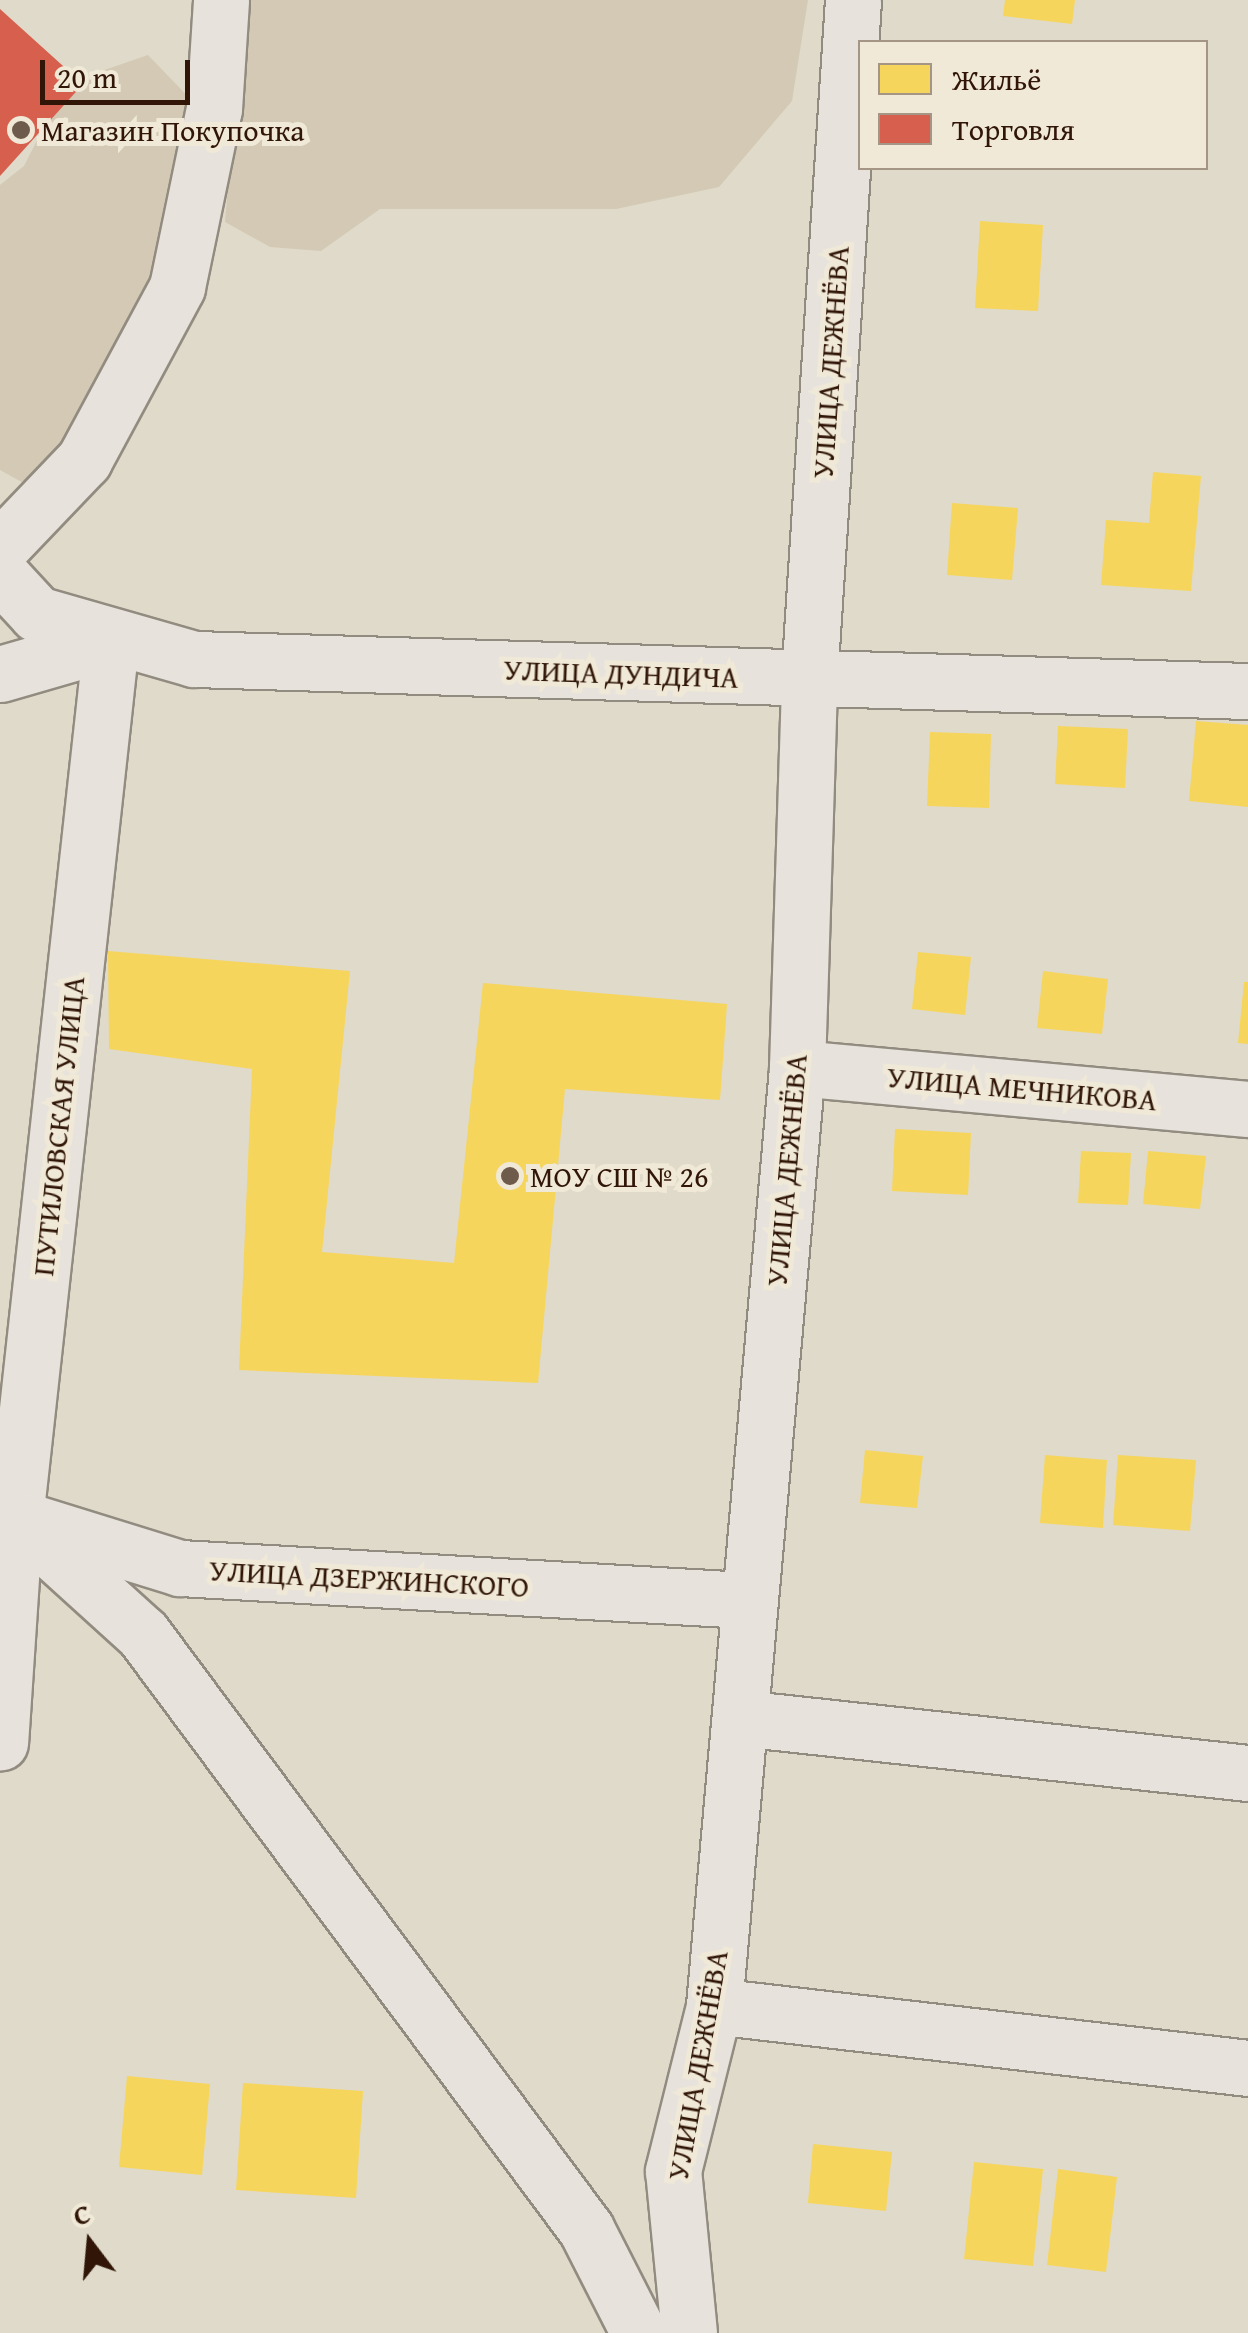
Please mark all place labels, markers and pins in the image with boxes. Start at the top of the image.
place label: Магазин Покупочка [41,112,305,148]
marker: Магазин Покупочка [10,119,32,141]
place label: МОУ СШ № 26 [530,1158,708,1194]
marker: МОУ СШ № 26 [499,1165,521,1187]

